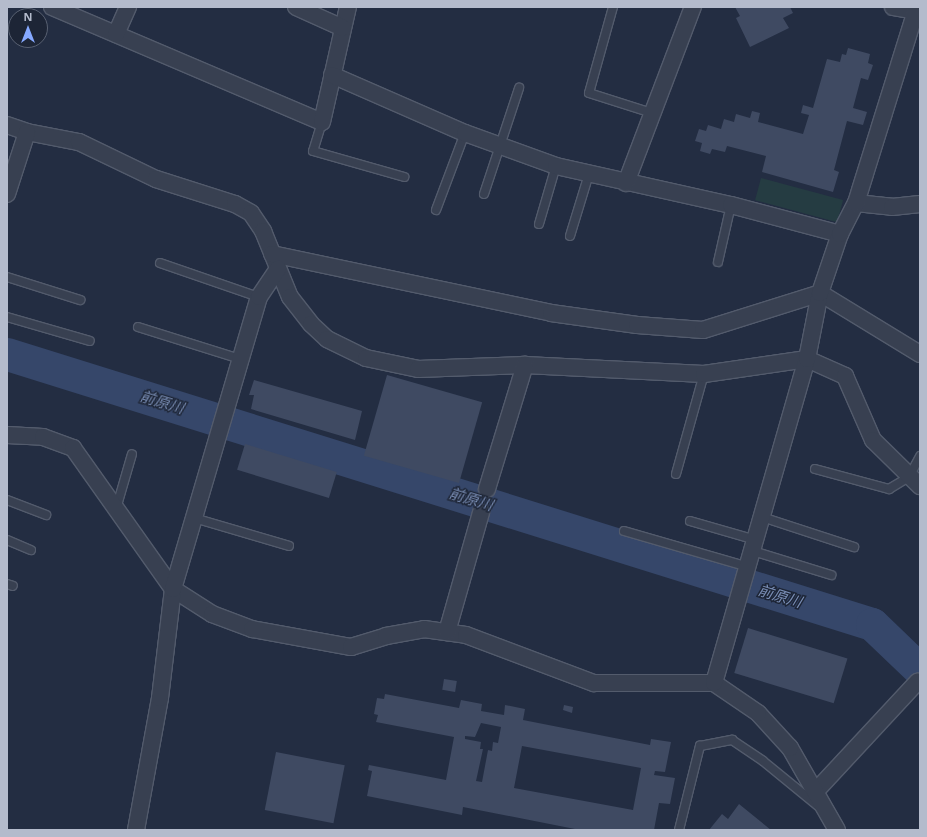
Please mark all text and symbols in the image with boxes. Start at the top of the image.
north arrow [8,8,48,48]
text: N [24,9,32,24]
water label: 前原川 [138,387,186,417]
water label: 前原川 [447,484,495,514]
water label: 前原川 [756,581,804,611]

